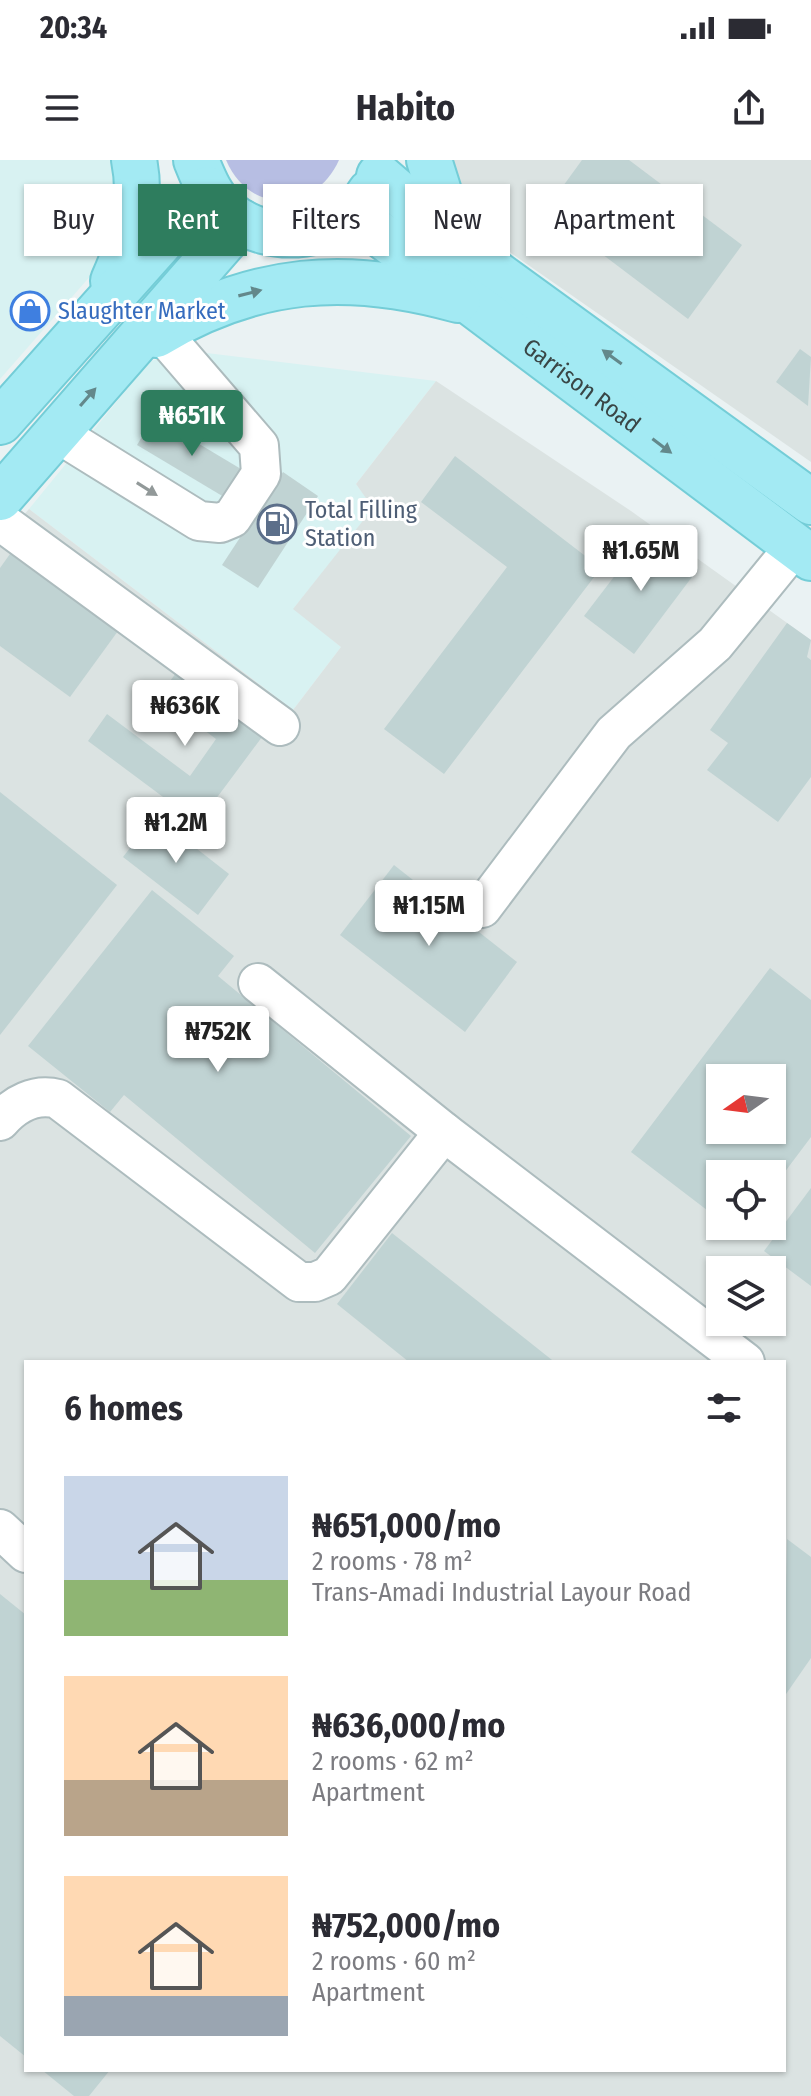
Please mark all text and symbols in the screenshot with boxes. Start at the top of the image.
text: 20:34 [40,10,107,46]
icon: menu [40,86,84,130]
text: Habito [356,86,455,130]
icon: share [727,86,771,130]
chip: Buy [24,184,122,256]
chip: Rent [138,184,247,256]
chip: Filters [263,184,389,256]
chip: New [405,184,510,256]
chip: Apartment [526,184,703,256]
one-way arrow [237,286,262,299]
shop icon: Slaughter Market [9,290,51,332]
place label: Slaughter Market [58,297,226,325]
street label: Garrison Road [518,333,646,439]
one-way arrow [601,349,623,365]
one-way arrow [79,388,96,408]
pin: ₦651K [136,390,248,458]
text: ₦651K [159,400,225,431]
one-way arrow [651,438,673,454]
one-way arrow [136,482,158,496]
place label: Total Filling Station [305,496,418,552]
fuel station icon: Total Filling Station [256,503,298,545]
pin: ₦1.65M [576,525,706,593]
text: ₦1.65M [603,535,680,566]
pin: ₦636K [129,680,241,748]
text: ₦636K [150,690,220,721]
pin: ₦1.2M [120,797,232,865]
text: ₦1.2M [144,807,208,838]
pin: ₦1.15M [364,880,494,948]
text: ₦1.15M [393,890,465,921]
pin: ₦752K [162,1006,274,1074]
text: ₦752K [185,1016,251,1047]
north arrow [706,1064,786,1144]
map controls [706,1064,786,1336]
button: locate [706,1160,786,1240]
button: layers [706,1256,786,1336]
icon: filters [702,1386,746,1430]
text: 6 homes [64,1388,183,1429]
text: ₦651,000/mo [312,1505,501,1546]
icon: home [128,1508,224,1604]
text: 2 rooms · 78 m² [312,1546,473,1577]
text: Trans-Amadi Industrial Layour Road [312,1577,691,1608]
text: ₦636,000/mo [312,1705,505,1746]
icon: home [128,1708,224,1804]
text: 2 rooms · 62 m² [312,1746,474,1777]
text: Apartment [312,1777,425,1808]
text: ₦752,000/mo [312,1905,500,1946]
icon: home [128,1908,224,2004]
text: 2 rooms · 60 m² [312,1946,476,1977]
text: Apartment [312,1977,425,2008]

